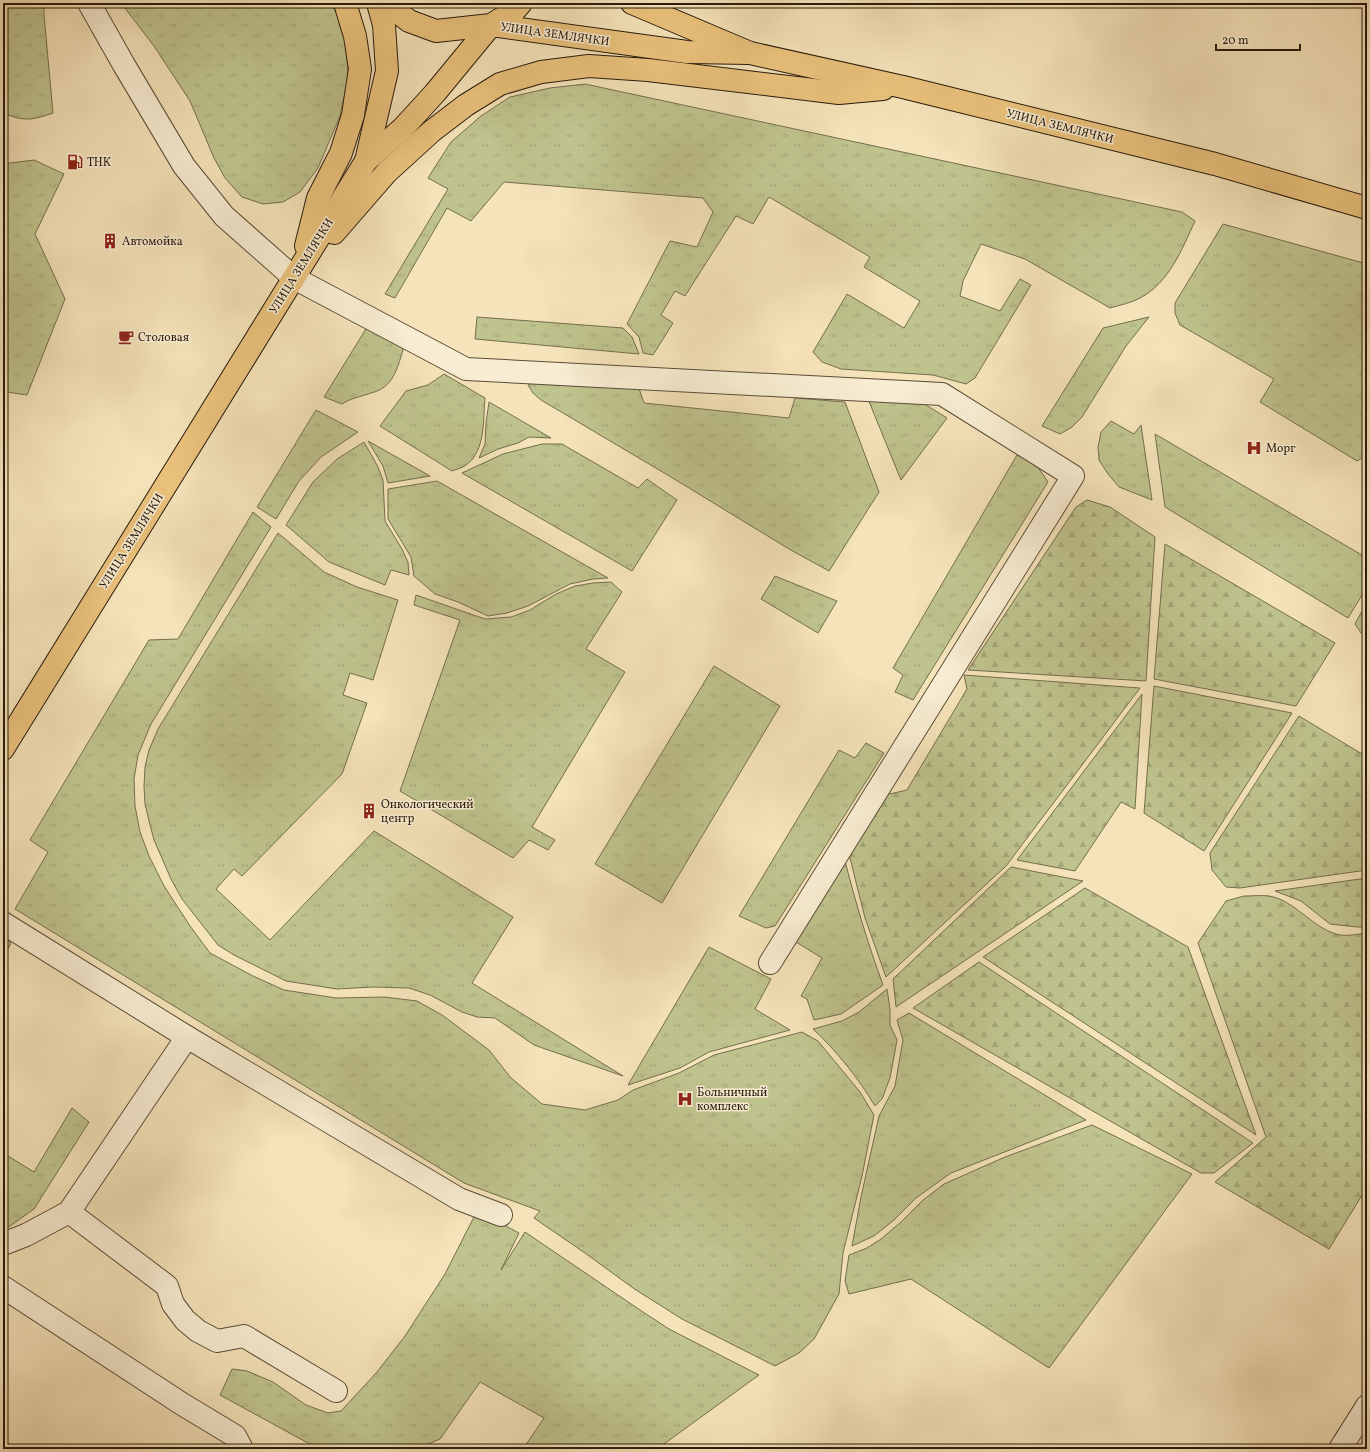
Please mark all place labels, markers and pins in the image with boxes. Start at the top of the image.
fuel station icon: ТНК [66,153,84,171]
place label: ТНК [87,155,111,171]
building icon: Автомойка [101,232,119,250]
place label: Автомойка [122,234,183,250]
cafe icon: Столовая [117,328,135,346]
place label: Столовая [138,330,189,346]
hospital icon: Морг [1245,439,1263,457]
place label: Морг [1266,441,1296,457]
place label: Онкологический центр [381,797,474,827]
building icon: Онкологический центр [360,802,378,820]
place label: Больничный комплекс [697,1085,767,1115]
hospital icon: Больничный комплекс [676,1090,694,1108]

